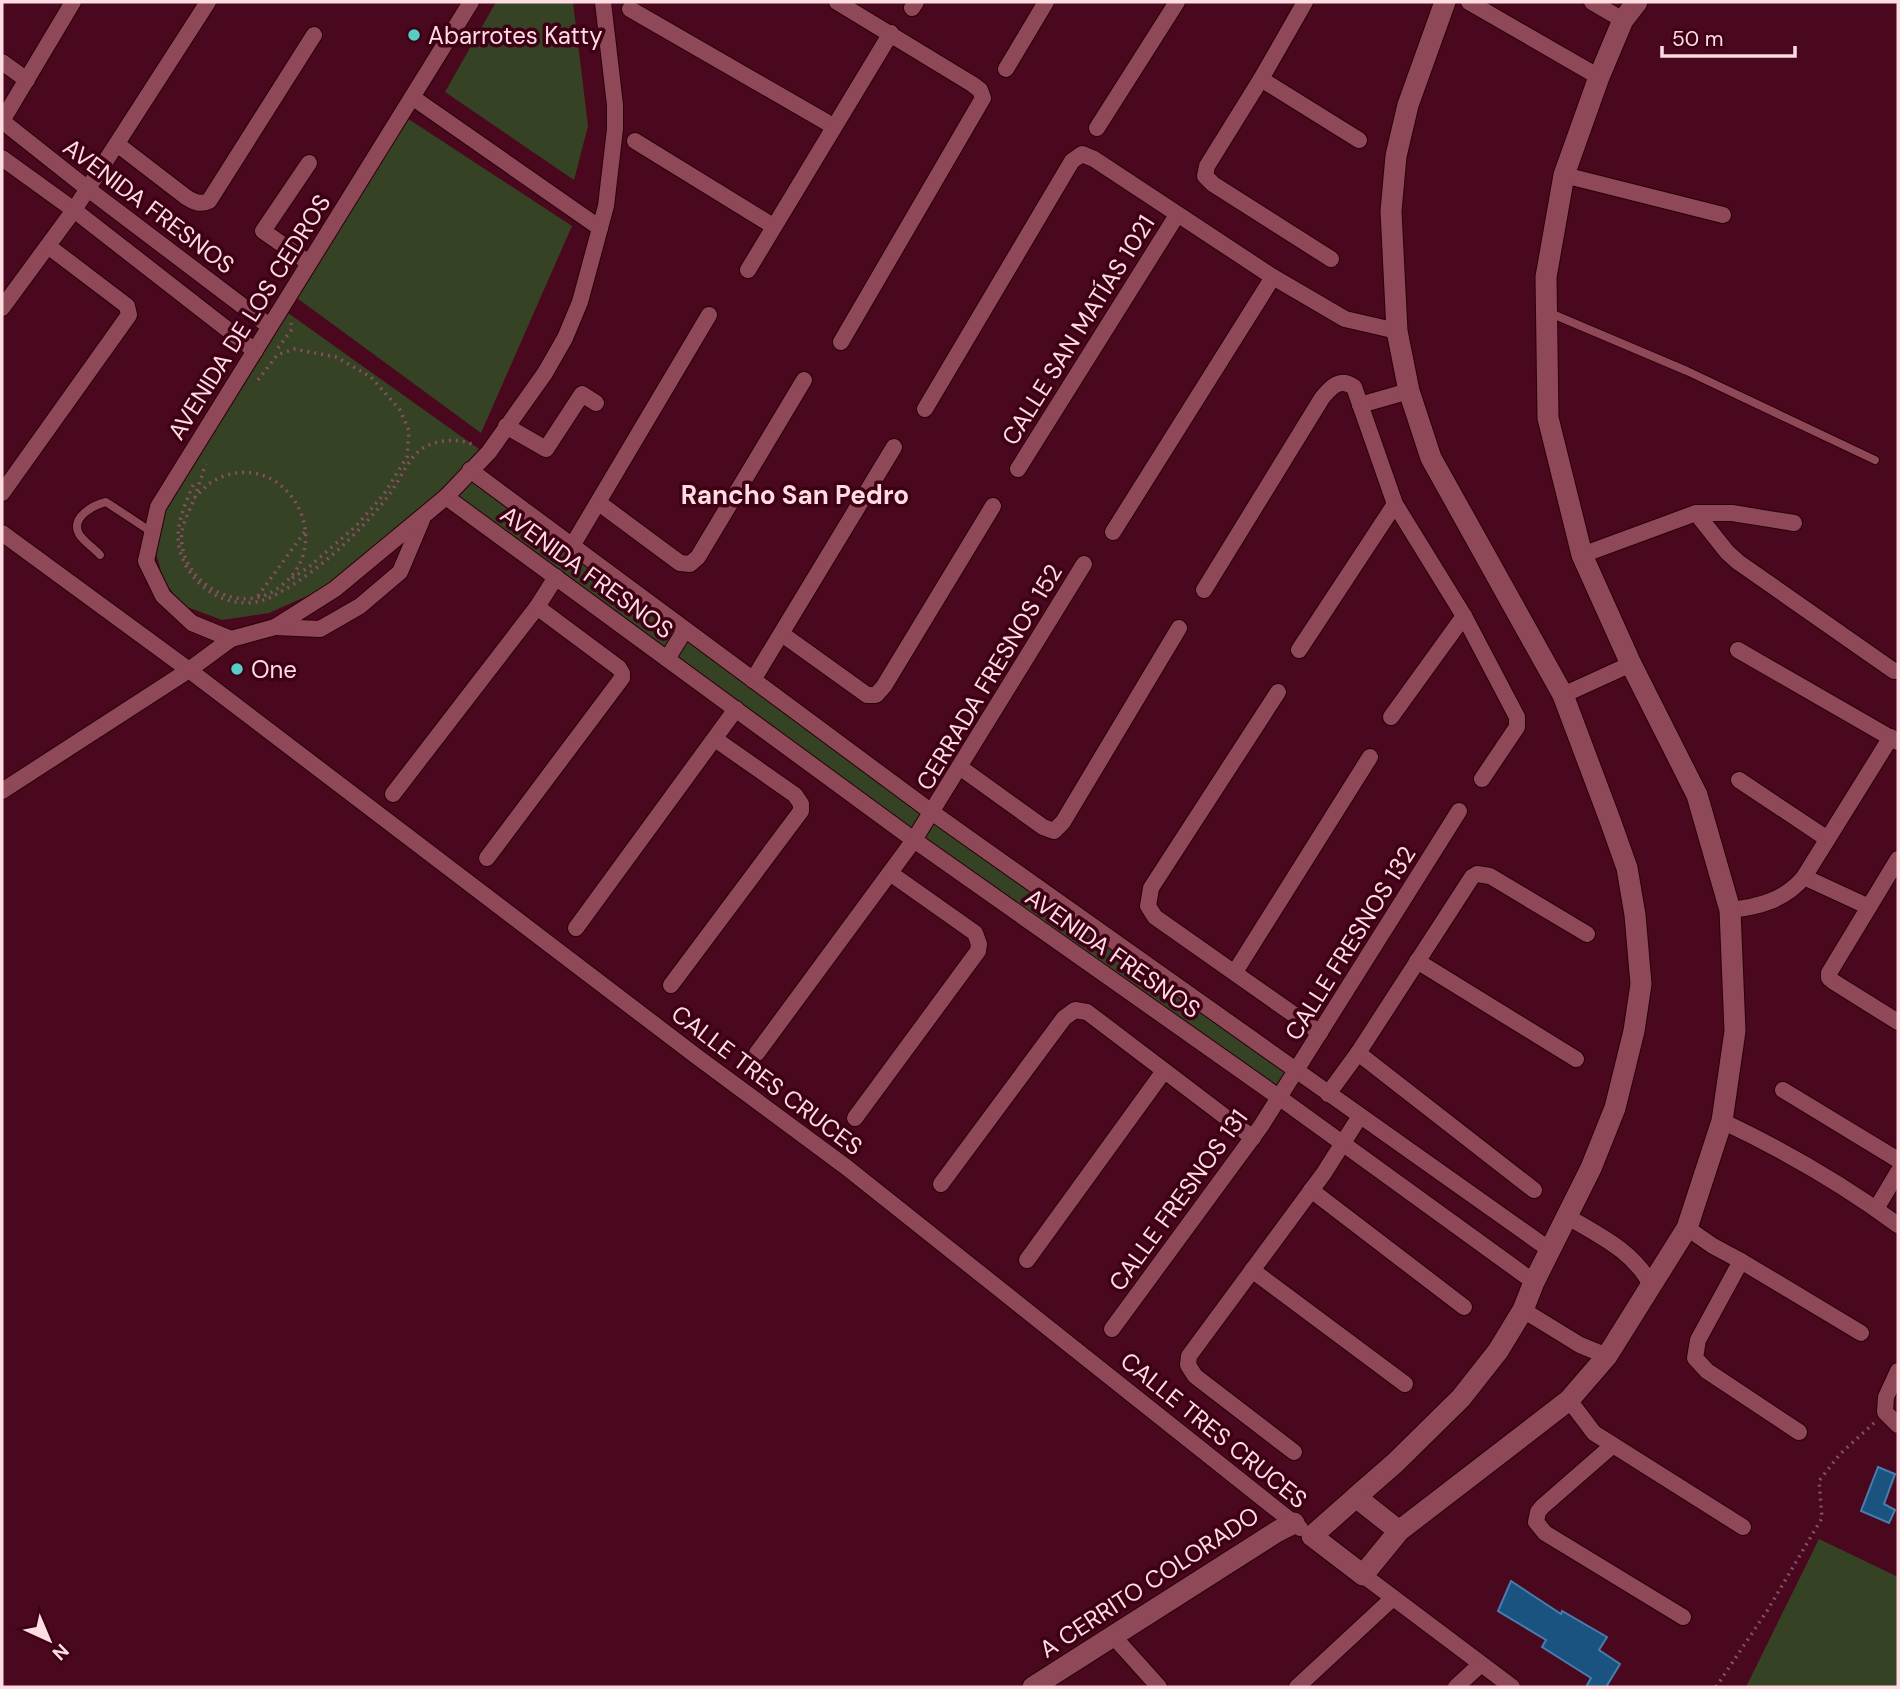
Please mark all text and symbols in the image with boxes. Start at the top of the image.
scale bar [1662,14,1795,58]
place label: Abarrotes Katty [428,20,603,51]
text: 50 m [1672,25,1723,53]
marker: Abarrotes Katty [406,27,422,43]
street label: AVENIDA FRESNOS [57,131,241,281]
street label: AVENIDA DE LOS CEDROS [161,189,337,445]
street label: CALLE SAN MATÍAS 1021 [995,209,1161,451]
district label: Rancho San Pedro [681,478,909,512]
street label: AVENIDA FRESNOS [494,499,680,645]
street label: CERRADA FRESNOS 152 [909,558,1069,796]
place label: One [251,654,297,685]
marker: One [229,661,245,677]
street label: CALLE FRESNOS 132 [1278,840,1422,1046]
street label: AVENIDA FRESNOS [1019,881,1207,1025]
street label: CALLE TRES CRUCES [665,998,869,1162]
street label: CALLE FRESNOS 131 [1102,1103,1254,1297]
street label: CALLE TRES CRUCES [1114,1345,1314,1515]
street label: A CERRITO COLORADO [1033,1499,1265,1665]
north arrow [14,1605,84,1675]
text: N [47,1638,74,1666]

